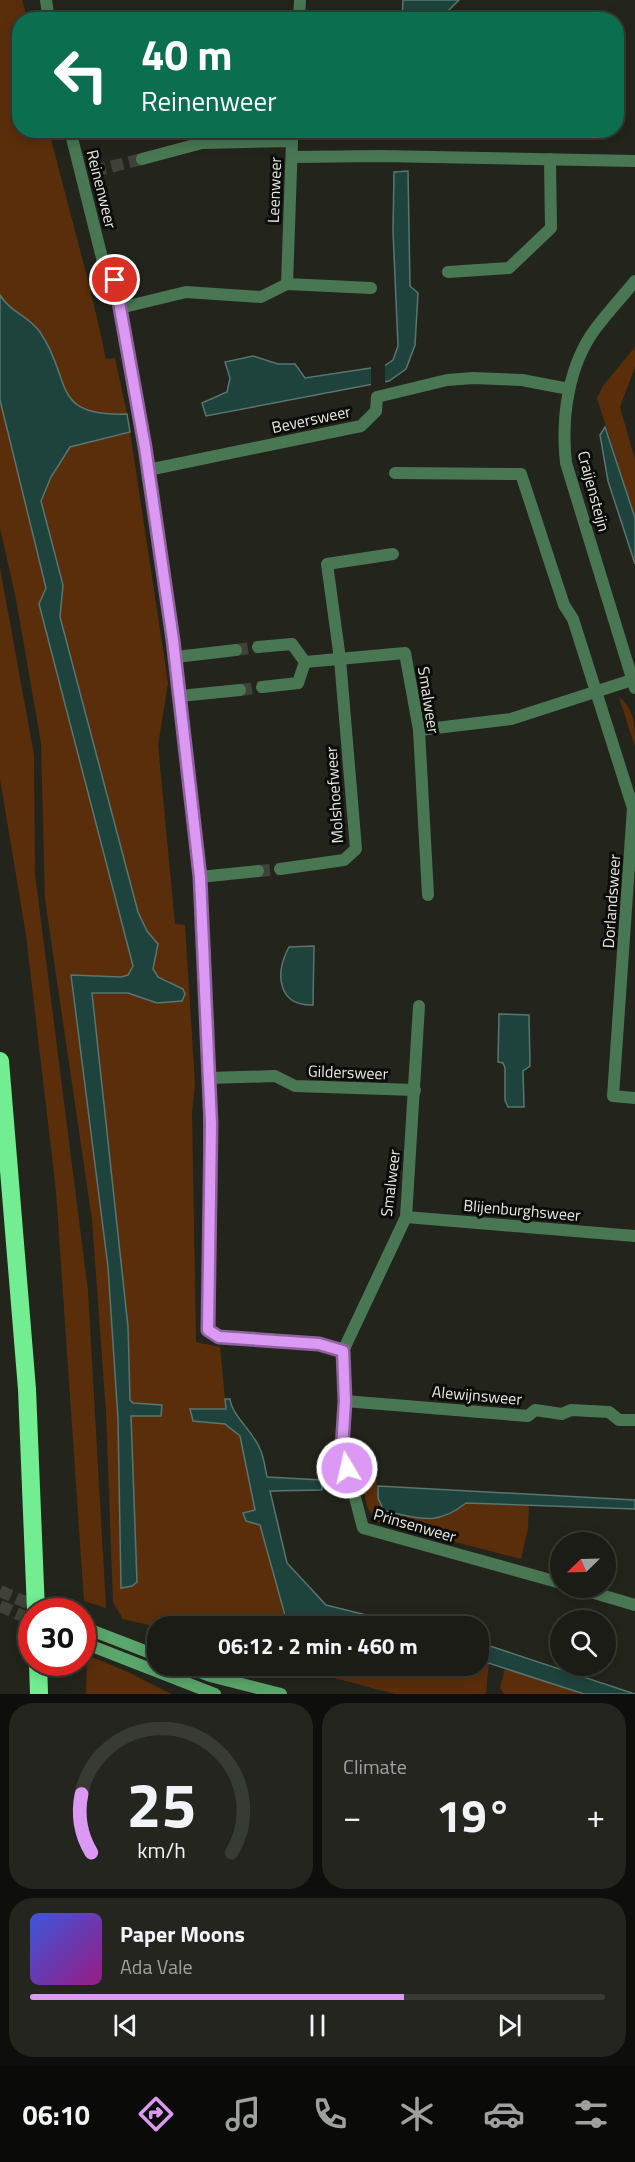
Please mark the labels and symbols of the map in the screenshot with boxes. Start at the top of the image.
street label: Reinenweer [81,147,123,231]
street label: Leenweer [261,156,287,223]
pin [89,254,140,305]
street label: Beversweer [269,399,353,439]
street label: Craijensteijn [572,448,616,534]
street label: Smalweer [412,665,446,736]
street label: Molshoefweer [319,745,349,844]
street label: Dorlandsweer [596,853,626,949]
street label: Gildersweer [307,1059,389,1085]
street label: Smalweer [374,1148,406,1218]
street label: Blijenburghsweer [462,1193,582,1227]
street label: Alewijnsweer [431,1379,523,1411]
position arrow [315,1436,379,1500]
street label: Prinsenweer [371,1502,460,1548]
north arrow [550,1532,616,1598]
speed limit sign: 30 [18,1598,96,1676]

